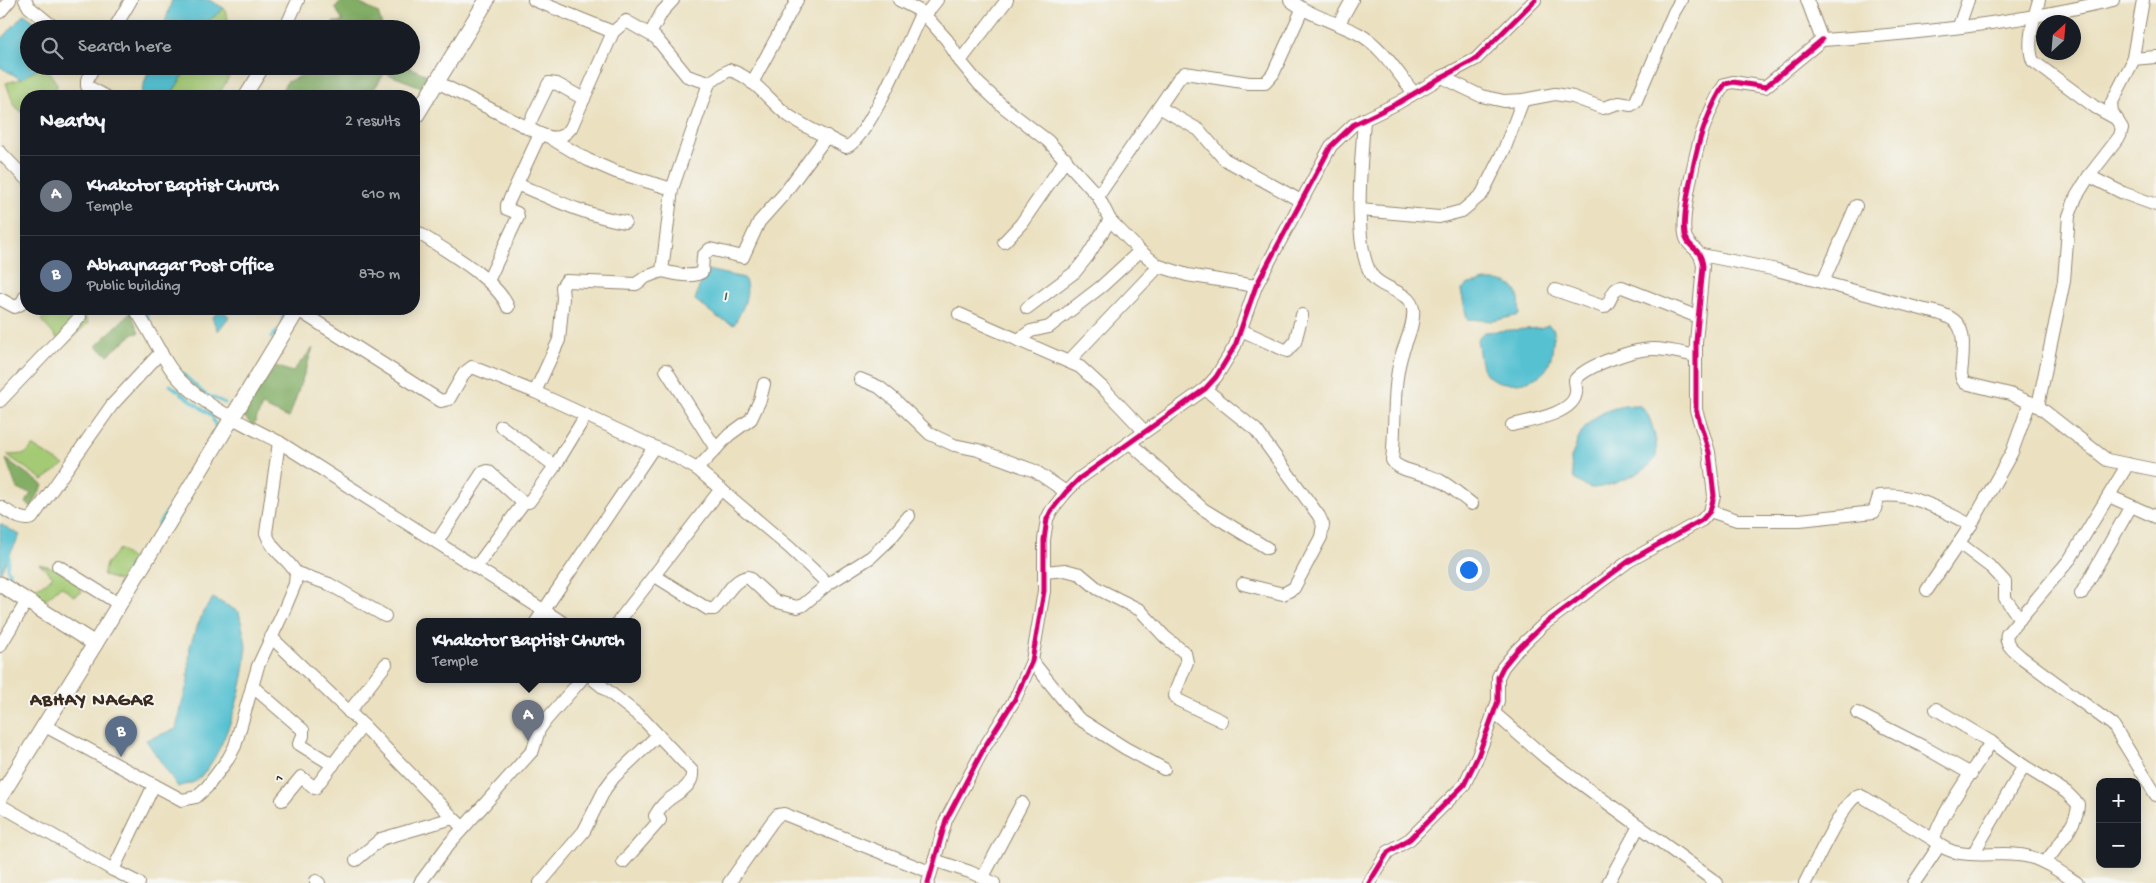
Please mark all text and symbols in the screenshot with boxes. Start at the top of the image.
north arrow [2036,15,2081,60]
search box [20,20,420,75]
icon: search [38,34,66,62]
text: Search here [78,36,172,59]
text: Nearby [40,110,105,135]
text: 2 results [345,113,400,132]
text: Khakotor Baptist Church [87,175,279,198]
text: A [51,186,61,205]
text: 610 m [361,186,400,205]
text: Temple [87,198,132,217]
text: Abhaynagar Post Office [87,255,274,278]
text: B [52,266,60,285]
text: 870 m [359,266,400,285]
text: Public building [87,278,181,297]
water label: I [723,288,728,306]
your location [1456,557,1482,583]
popup [416,618,641,683]
text: Khakotor Baptist Church [433,630,624,653]
text: Temple [433,653,478,672]
district label: ABHAY NAGAR [29,690,154,713]
pin: A [512,700,544,741]
pin: B [105,716,137,757]
street label: 1 [271,771,288,787]
map controls [2096,778,2141,868]
button: + [2096,778,2141,823]
button: − [2096,823,2141,868]

